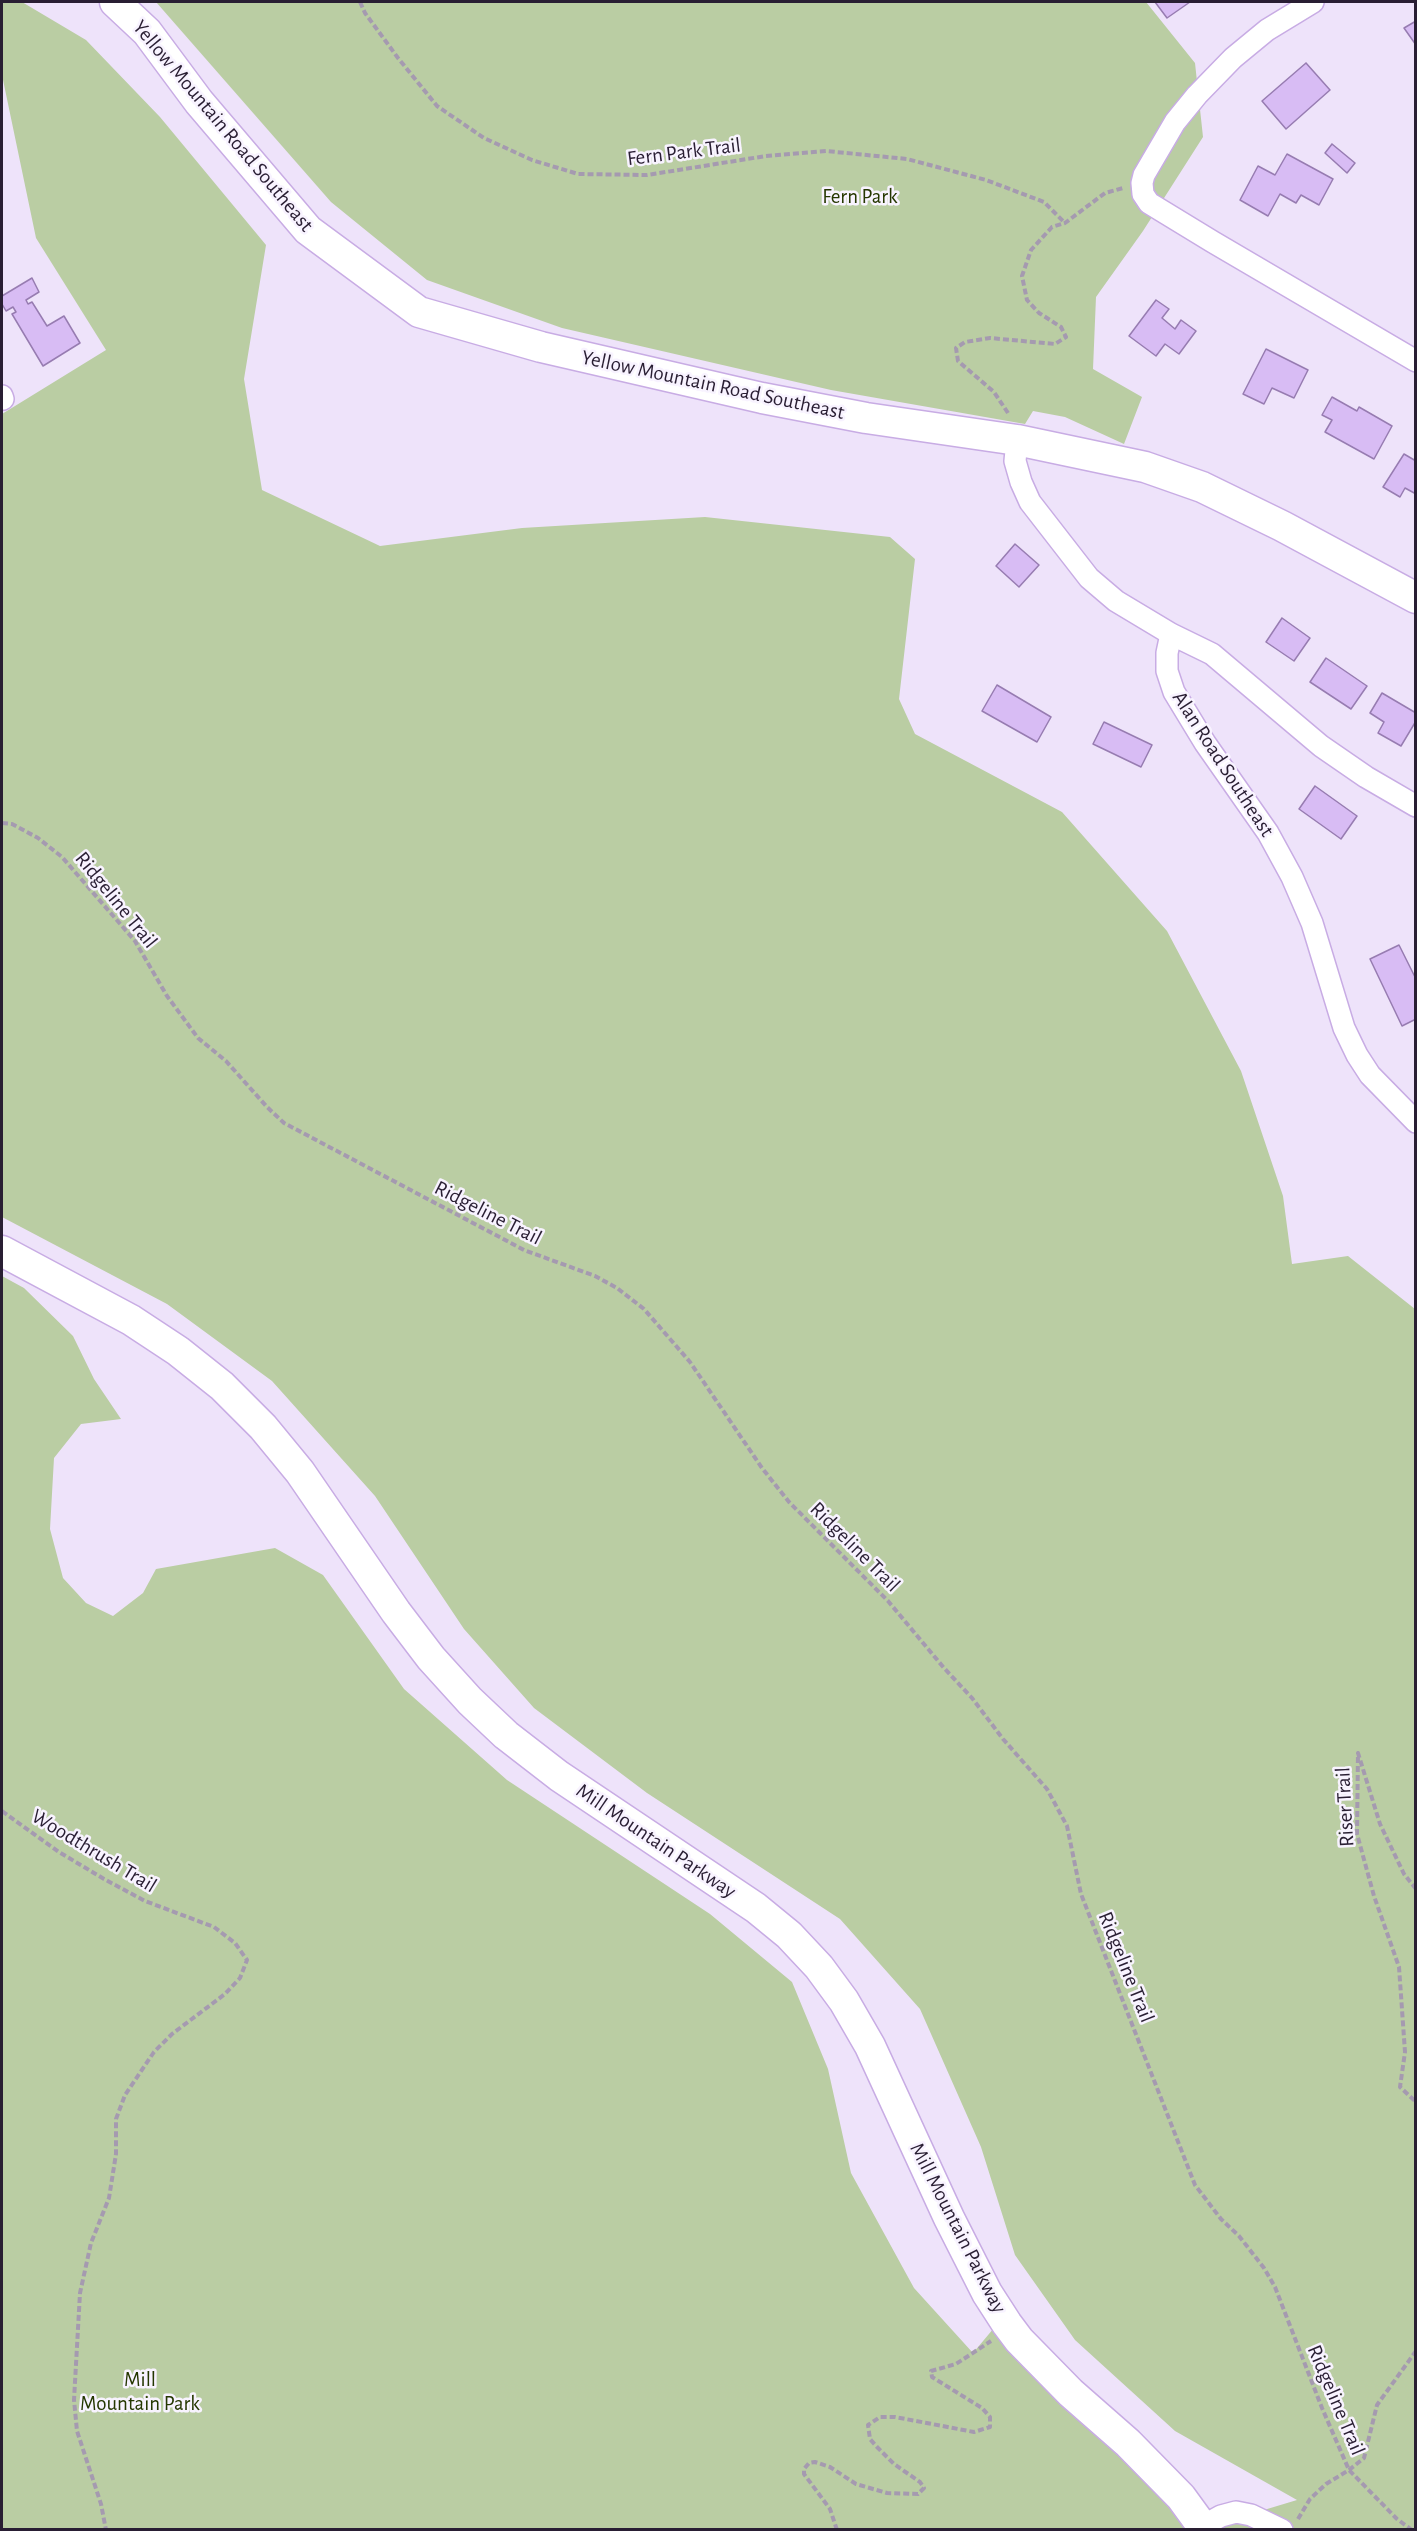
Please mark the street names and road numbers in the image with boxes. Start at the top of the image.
street label: Yellow Mountain Road Southeast [127,15,319,237]
street label: Fern Park Trail [626,133,742,171]
street label: Yellow Mountain Road Southeast [579,345,847,425]
street label: Alan Road Southeast [1167,687,1279,841]
street label: Ridgeline Trail [69,847,163,953]
street label: Ridgeline Trail [430,1175,546,1251]
street label: Ridgeline Trail [805,1497,905,1597]
street label: Riser Trail [1330,1766,1360,1848]
street label: Mill Mountain Parkway [571,1778,741,1904]
street label: Woodthrush Trail [27,1804,161,1898]
street label: Ridgeline Trail [1092,1908,1160,2026]
street label: Mill Mountain Parkway [904,2139,1012,2317]
street label: Ridgeline Trail [1301,2341,1371,2459]

